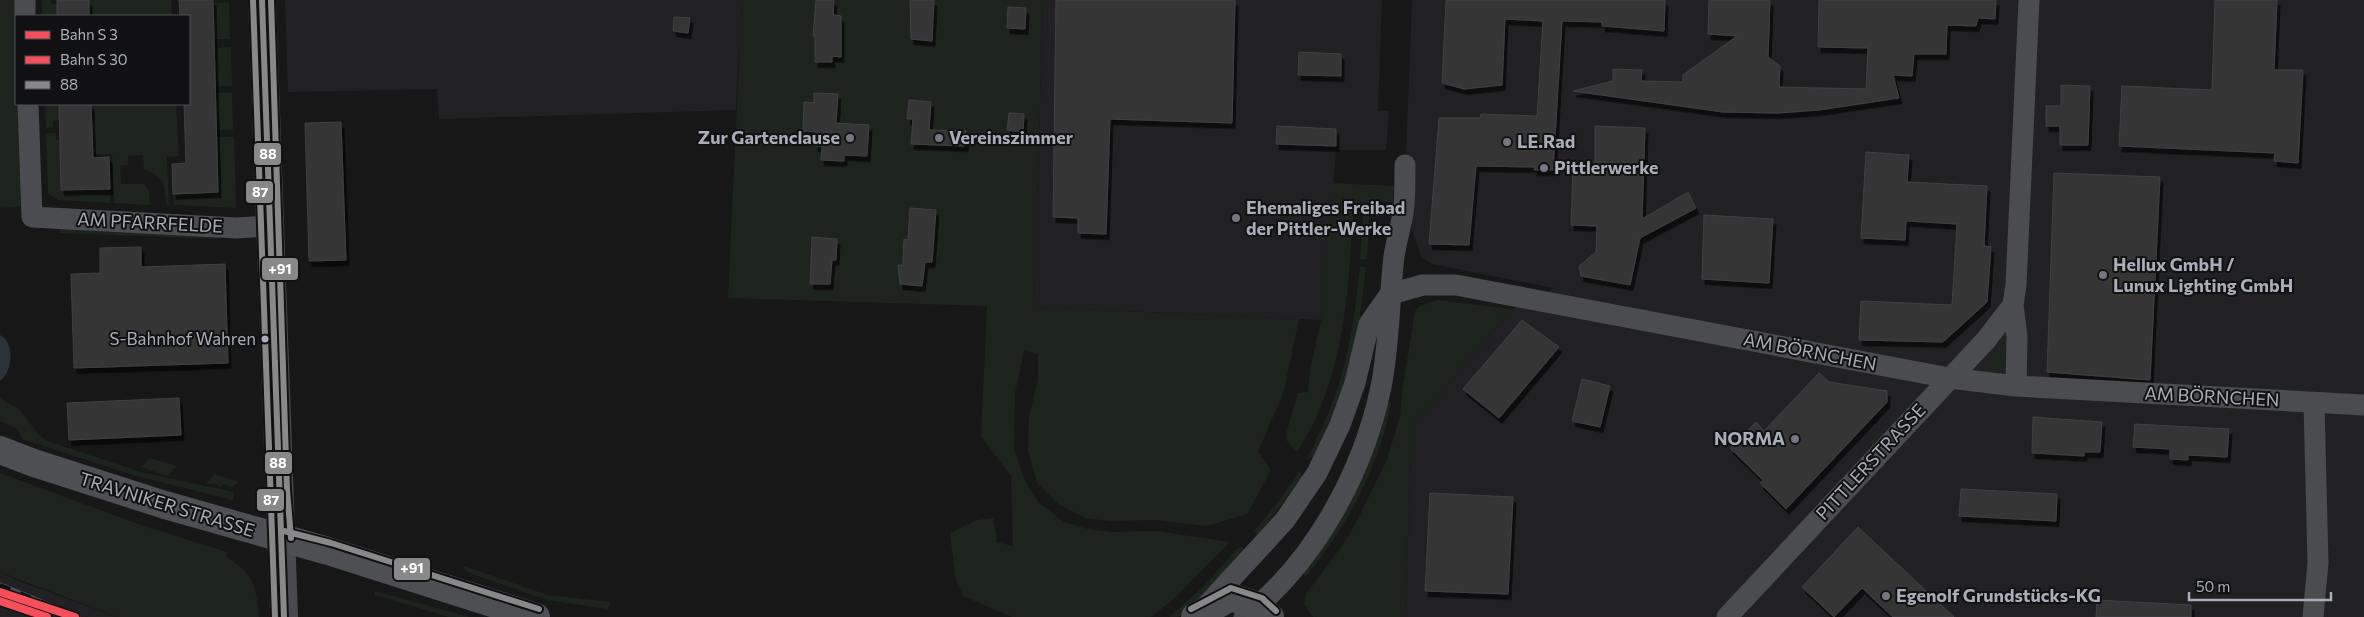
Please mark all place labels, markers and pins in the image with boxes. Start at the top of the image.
place label: Zur Gartenclause [698,126,840,148]
place label: Vereinszimmer [949,126,1074,148]
place label: LE.Rad [1517,130,1575,152]
marker: Zur Gartenclause [844,132,856,144]
marker: Vereinszimmer [933,132,945,144]
marker: LE.Rad [1501,136,1513,148]
place label: Pittlerwerke [1554,156,1659,178]
marker: Pittlerwerke [1538,162,1550,174]
place label: Ehemaliges Freibad der Pittler-Werke [1246,196,1405,239]
marker: Ehemaliges Freibad der Pittler-Werke [1230,212,1242,224]
place label: Hellux GmbH / Lunux Lighting GmbH [2113,253,2293,296]
marker: Hellux GmbH / Lunux Lighting GmbH [2097,269,2109,281]
place label: S-Bahnhof Wahren [109,328,256,349]
marker: S-Bahnhof Wahren [260,334,270,344]
place label: NORMA [1714,427,1785,449]
marker: NORMA [1789,433,1801,445]
place label: Egenolf Grundstücks-KG [1896,584,2101,606]
marker: Egenolf Grundstücks-KG [1880,590,1892,602]

